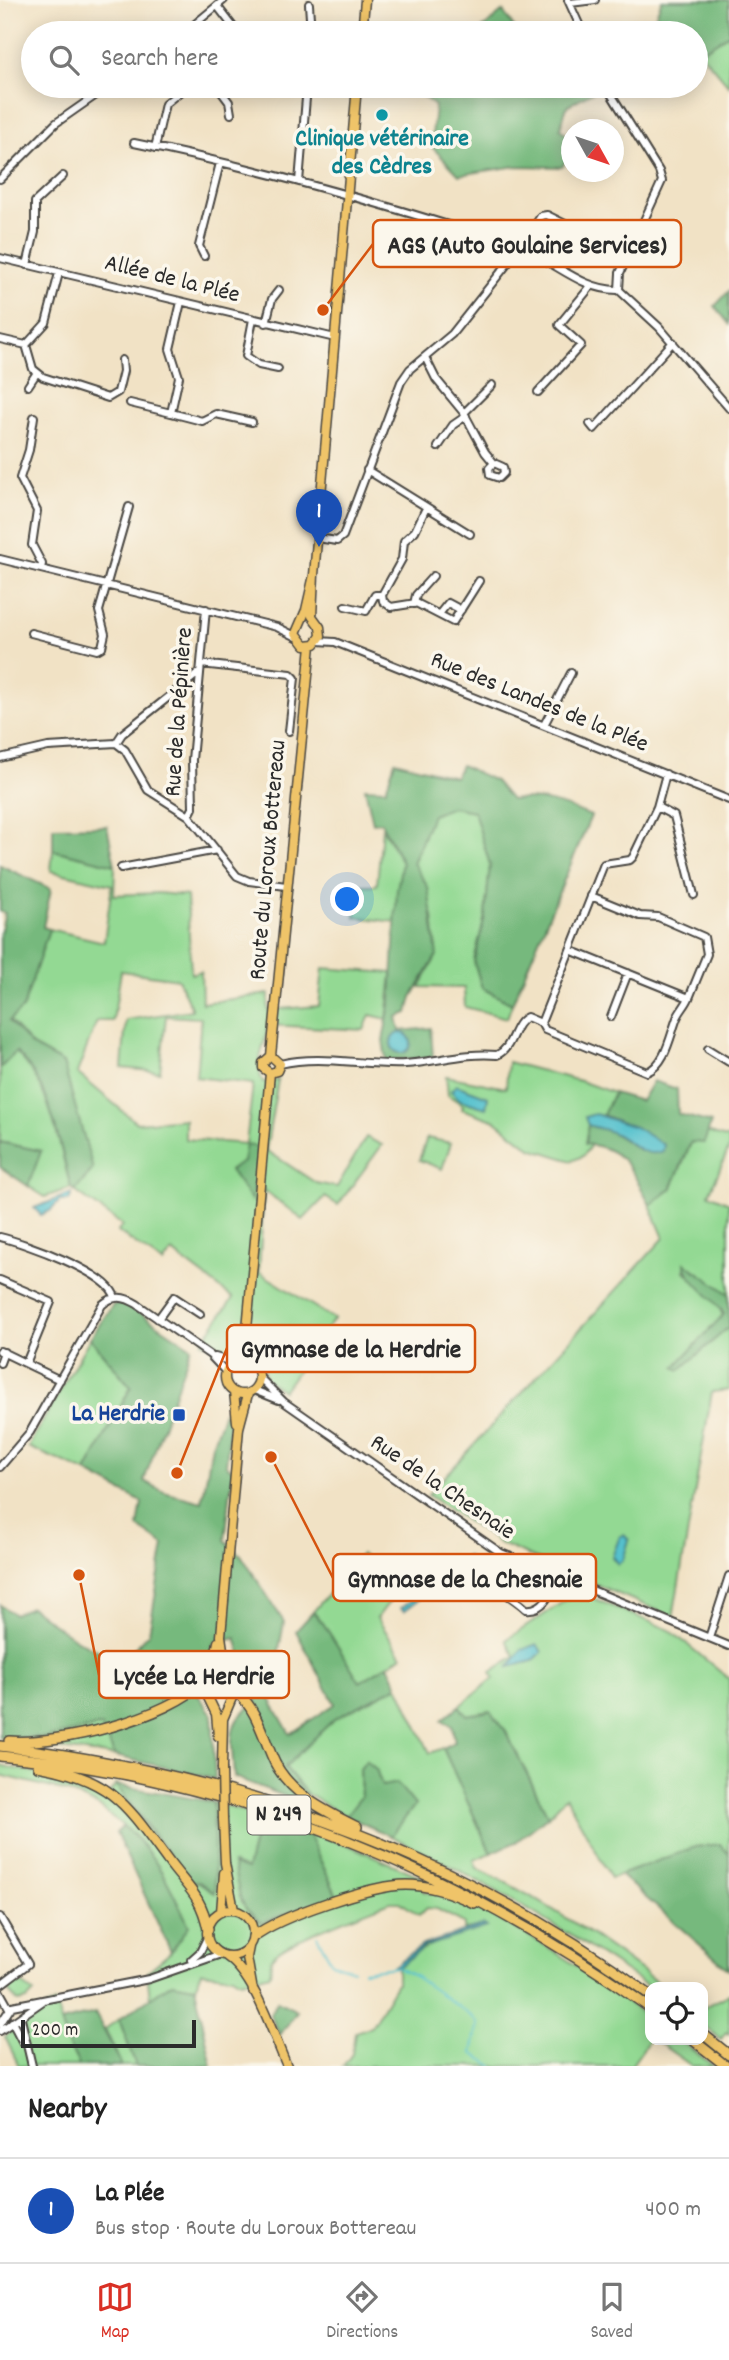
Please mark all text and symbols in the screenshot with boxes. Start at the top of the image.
search box [21,21,708,98]
icon: search [45,41,83,79]
text: Search here [101,41,219,78]
marker: Clinique vétérinaire des Cèdres [374,107,390,123]
north arrow [561,119,624,182]
place label: Clinique vétérinaire des Cèdres [295,123,469,185]
callout: AGS (Auto Goulaine Services) [373,220,681,267]
text: AGS (Auto Goulaine Services) [387,229,667,266]
street label: Allée de la Plée [101,247,243,313]
pin: 1 [296,489,342,547]
street label: Rue de la Pépinière [157,626,203,798]
street label: Rue des Landes de la Plée [425,644,653,762]
street label: Route du Loroux Bottereau [242,739,296,981]
your location [330,882,364,916]
callout: Gymnase de la Herdrie [227,1325,475,1372]
text: Gymnase de la Herdrie [241,1333,461,1370]
place label: La Herdrie [72,1398,165,1432]
marker: La Herdrie [171,1407,187,1423]
street label: Rue de la Chesnaie [363,1427,521,1549]
callout: Gymnase de la Chesnaie [333,1554,596,1601]
text: Gymnase de la Chesnaie [347,1563,583,1600]
callout: Lycée La Herdrie [99,1651,289,1698]
text: Lycée La Herdrie [113,1660,275,1697]
road number: N 249 [247,1796,310,1834]
map controls [645,1982,708,2045]
button: locate [645,1982,708,2045]
scale bar [21,2017,196,2049]
text: 200 m [32,2018,78,2045]
text: Nearby [28,2090,106,2133]
text: La Plée [95,2176,164,2213]
text: 1 [48,2194,54,2227]
text: 400 m [645,2194,701,2227]
text: Bus stop · Route du Loroux Bottereau [95,2213,416,2246]
tab: Map [96,2278,134,2347]
tab: Directions [326,2278,398,2347]
tab: Saved [590,2278,633,2347]

